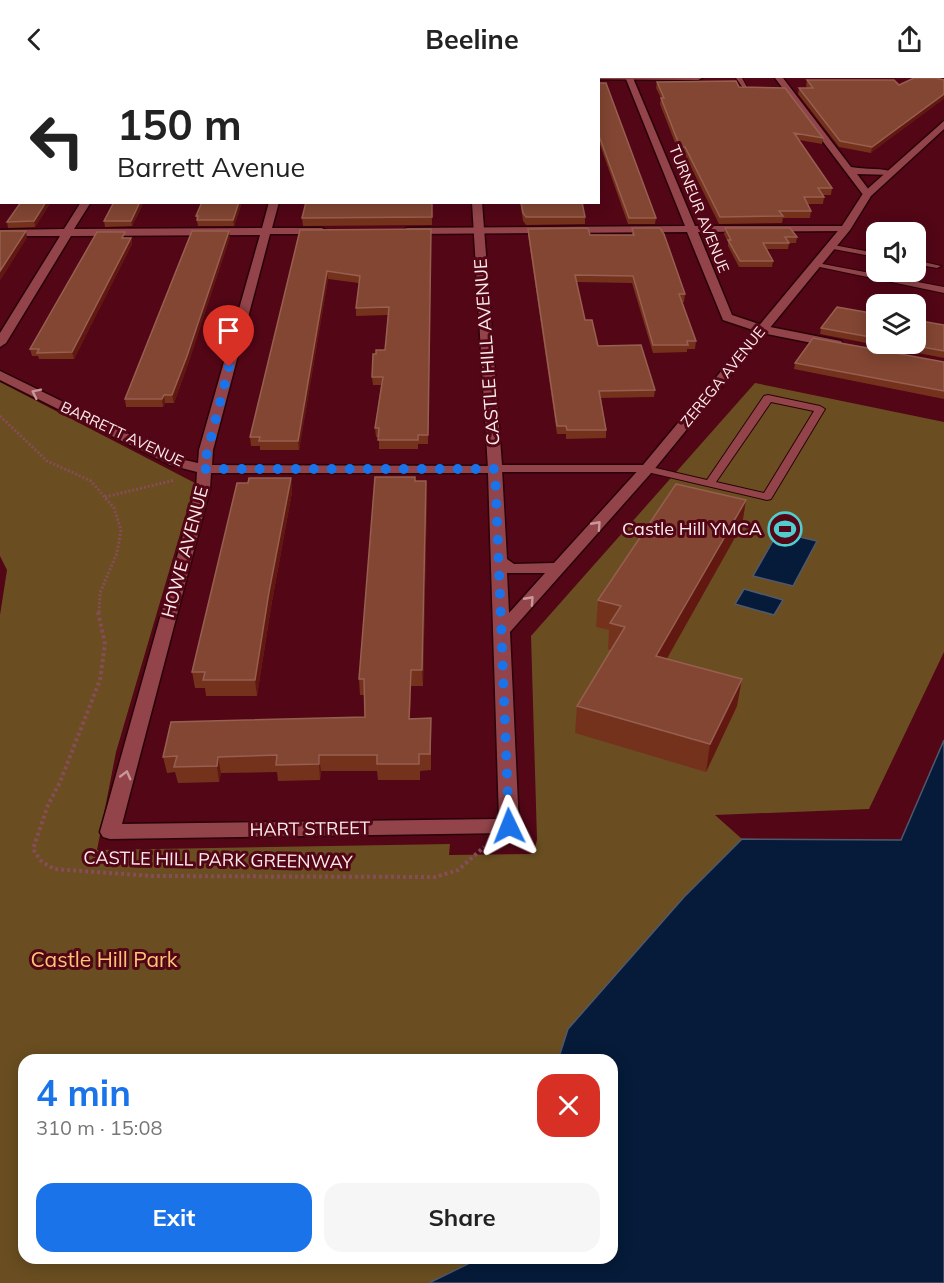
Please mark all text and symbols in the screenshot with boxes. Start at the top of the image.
text: Beeline [425,22,519,56]
icon: back [18,23,51,56]
icon: share [893,23,926,56]
text: 150 m [117,98,242,151]
icon: left [18,102,96,180]
street label: TURNEUR AVENUE [665,142,734,276]
text: Barrett Avenue [117,150,305,184]
map controls [866,222,926,354]
button: sound [866,222,926,282]
street label: CASTLE HILL AVENUE [468,258,505,446]
button: layers [866,294,926,354]
pin [203,305,254,367]
icon: arrive [212,314,245,347]
street label: ZEREGA AVENUE [676,323,769,431]
one-way arrow [31,388,42,400]
street label: BARRETT AVENUE [58,397,187,470]
street label: HOWE AVENUE [156,484,213,620]
sports icon: Castle Hill YMCA [767,511,803,547]
place label: Castle Hill YMCA [622,517,762,540]
one-way arrow [590,521,601,532]
one-way arrow [523,596,534,607]
one-way arrow [118,770,131,780]
position arrow [477,794,541,858]
street label: HART STREET [249,816,371,841]
street label: CASTLE HILL PARK GREENWAY [83,846,354,873]
park label: Castle Hill Park [31,946,178,972]
text: 4 min [36,1070,131,1115]
button: close [537,1074,600,1137]
text: 310 m · 15:08 [36,1115,162,1140]
button: Exit [36,1183,312,1252]
button: Share [324,1183,600,1252]

